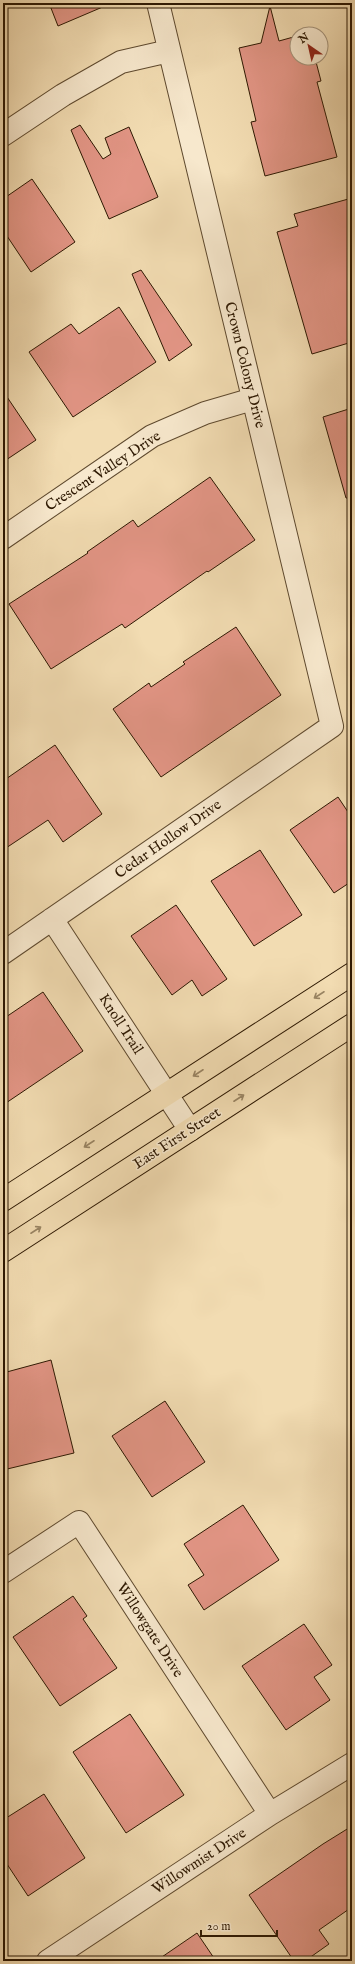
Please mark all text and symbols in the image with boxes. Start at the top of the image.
north arrow [289,26,329,66]
text: N [295,30,312,48]
street label: Crown Colony Drive [220,300,270,430]
street label: Crescent Valley Drive [42,426,164,515]
street label: Cedar Hollow Drive [111,795,225,883]
street label: Knoll Trail [94,990,148,1059]
one-way arrow [314,991,325,999]
one-way arrow [193,1069,204,1077]
one-way arrow [233,1094,244,1103]
street label: East First Street [130,1103,224,1173]
one-way arrow [84,1140,95,1148]
one-way arrow [30,1226,41,1234]
street label: Willowgate Drive [112,1579,188,1681]
street label: Willowmist Drive [148,1823,250,1899]
scale bar [201,1912,277,1938]
text: 20 m [207,1919,230,1934]

